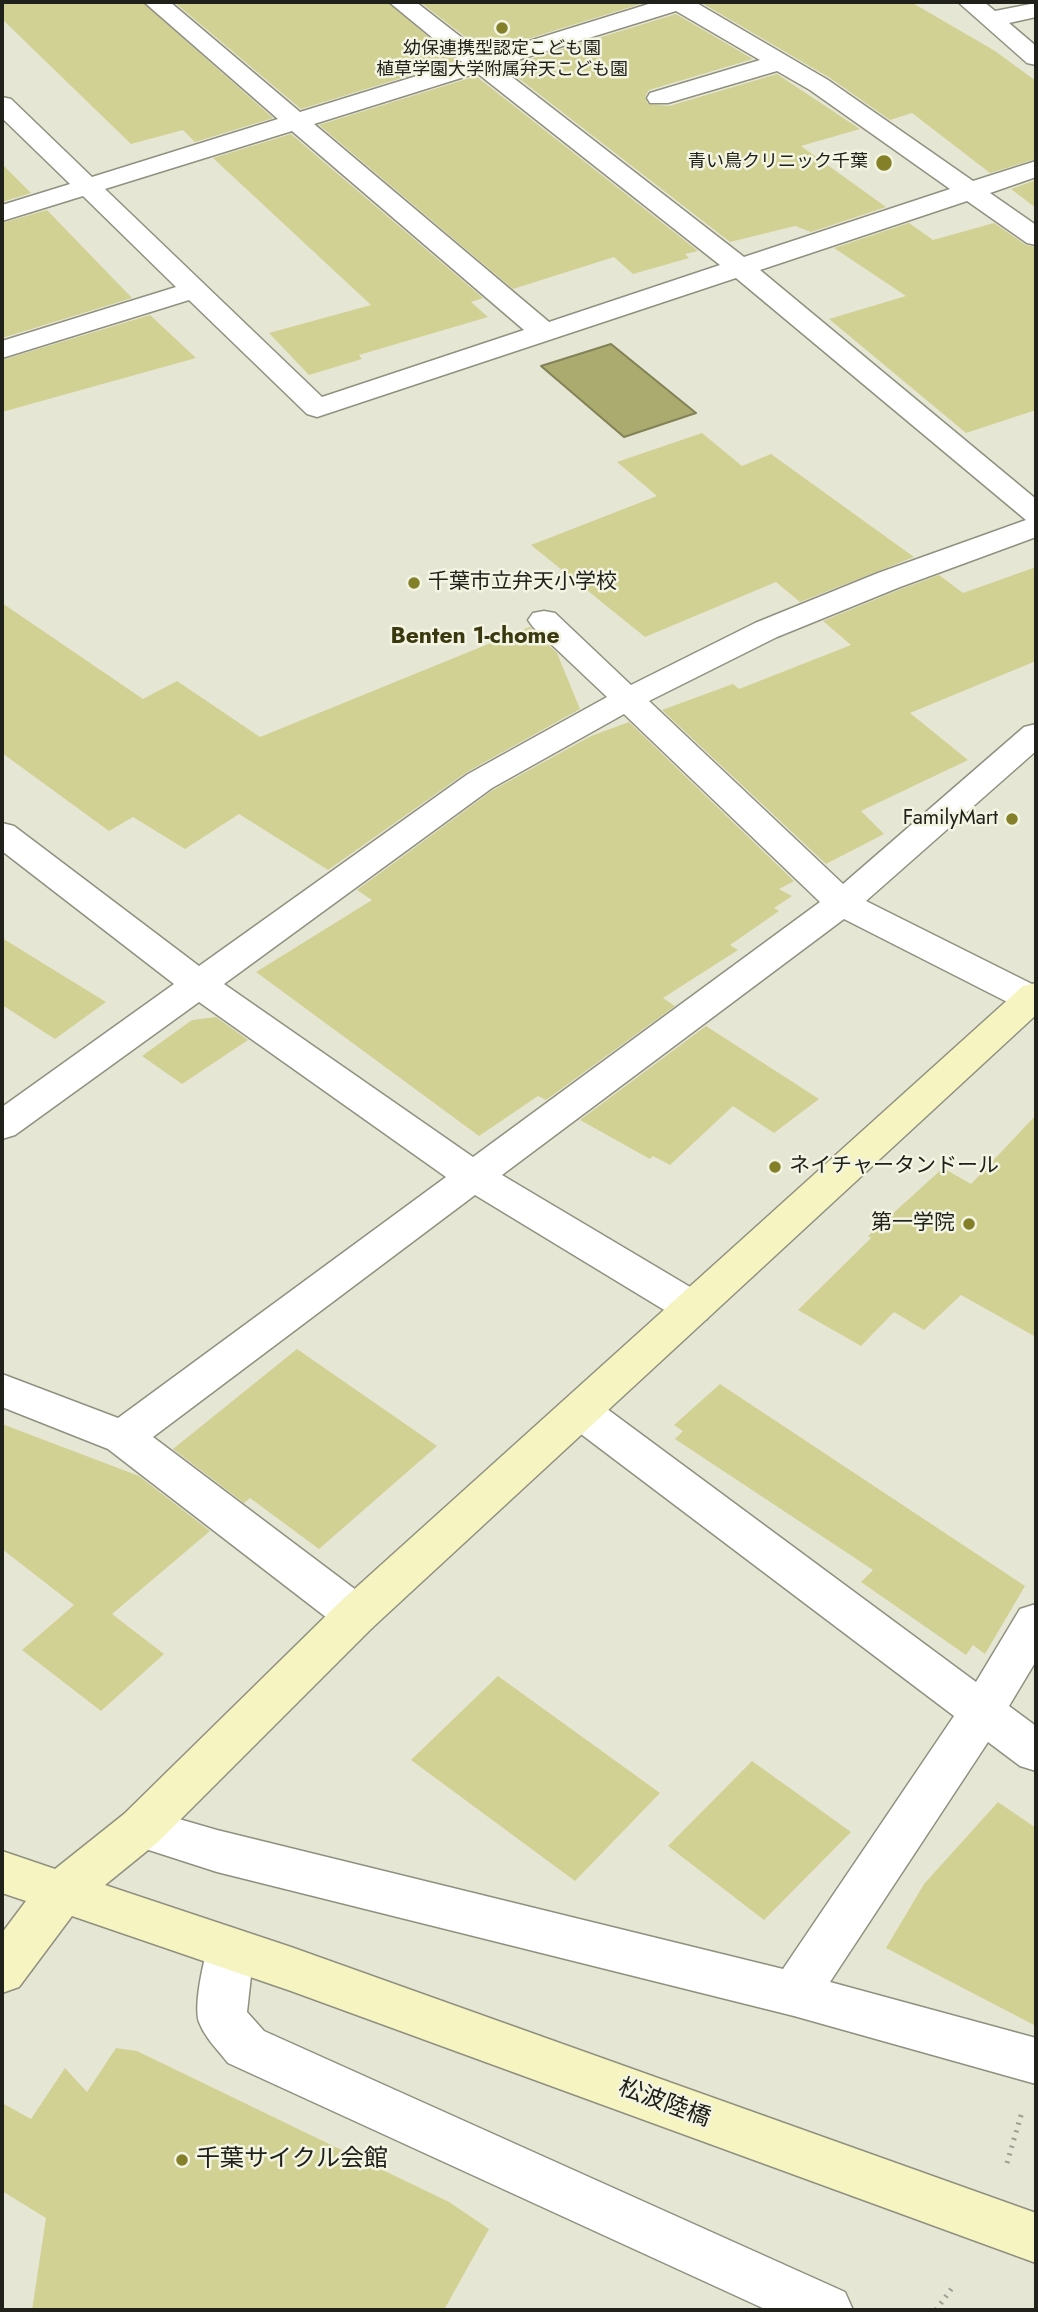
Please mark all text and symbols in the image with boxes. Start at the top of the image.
marker: 幼保連携型認定こども園 植草学園大学附属弁天こども園 [494,20,510,36]
place label: 幼保連携型認定こども園 植草学園大学附属弁天こども園 [376,39,628,82]
place label: 青い鳥クリニック千葉 [688,152,868,174]
marker: 青い鳥クリニック千葉 [874,153,894,173]
place label: 千葉市立弁天小学校 [428,570,617,596]
marker: 千葉市立弁天小学校 [406,575,422,591]
district label: Benten 1-chome [390,623,560,651]
place label: FamilyMart [903,806,998,832]
marker: FamilyMart [1004,811,1020,827]
place label: ネイチャータンドール [789,1154,999,1180]
marker: ネイチャータンドール [767,1159,783,1175]
place label: 第一学院 [871,1211,955,1237]
marker: 第一学院 [961,1216,977,1232]
street label: 松波陸橋 [614,2074,714,2134]
place label: 千葉サイクル会館 [196,2146,388,2174]
marker: 千葉サイクル会館 [174,2152,190,2168]

